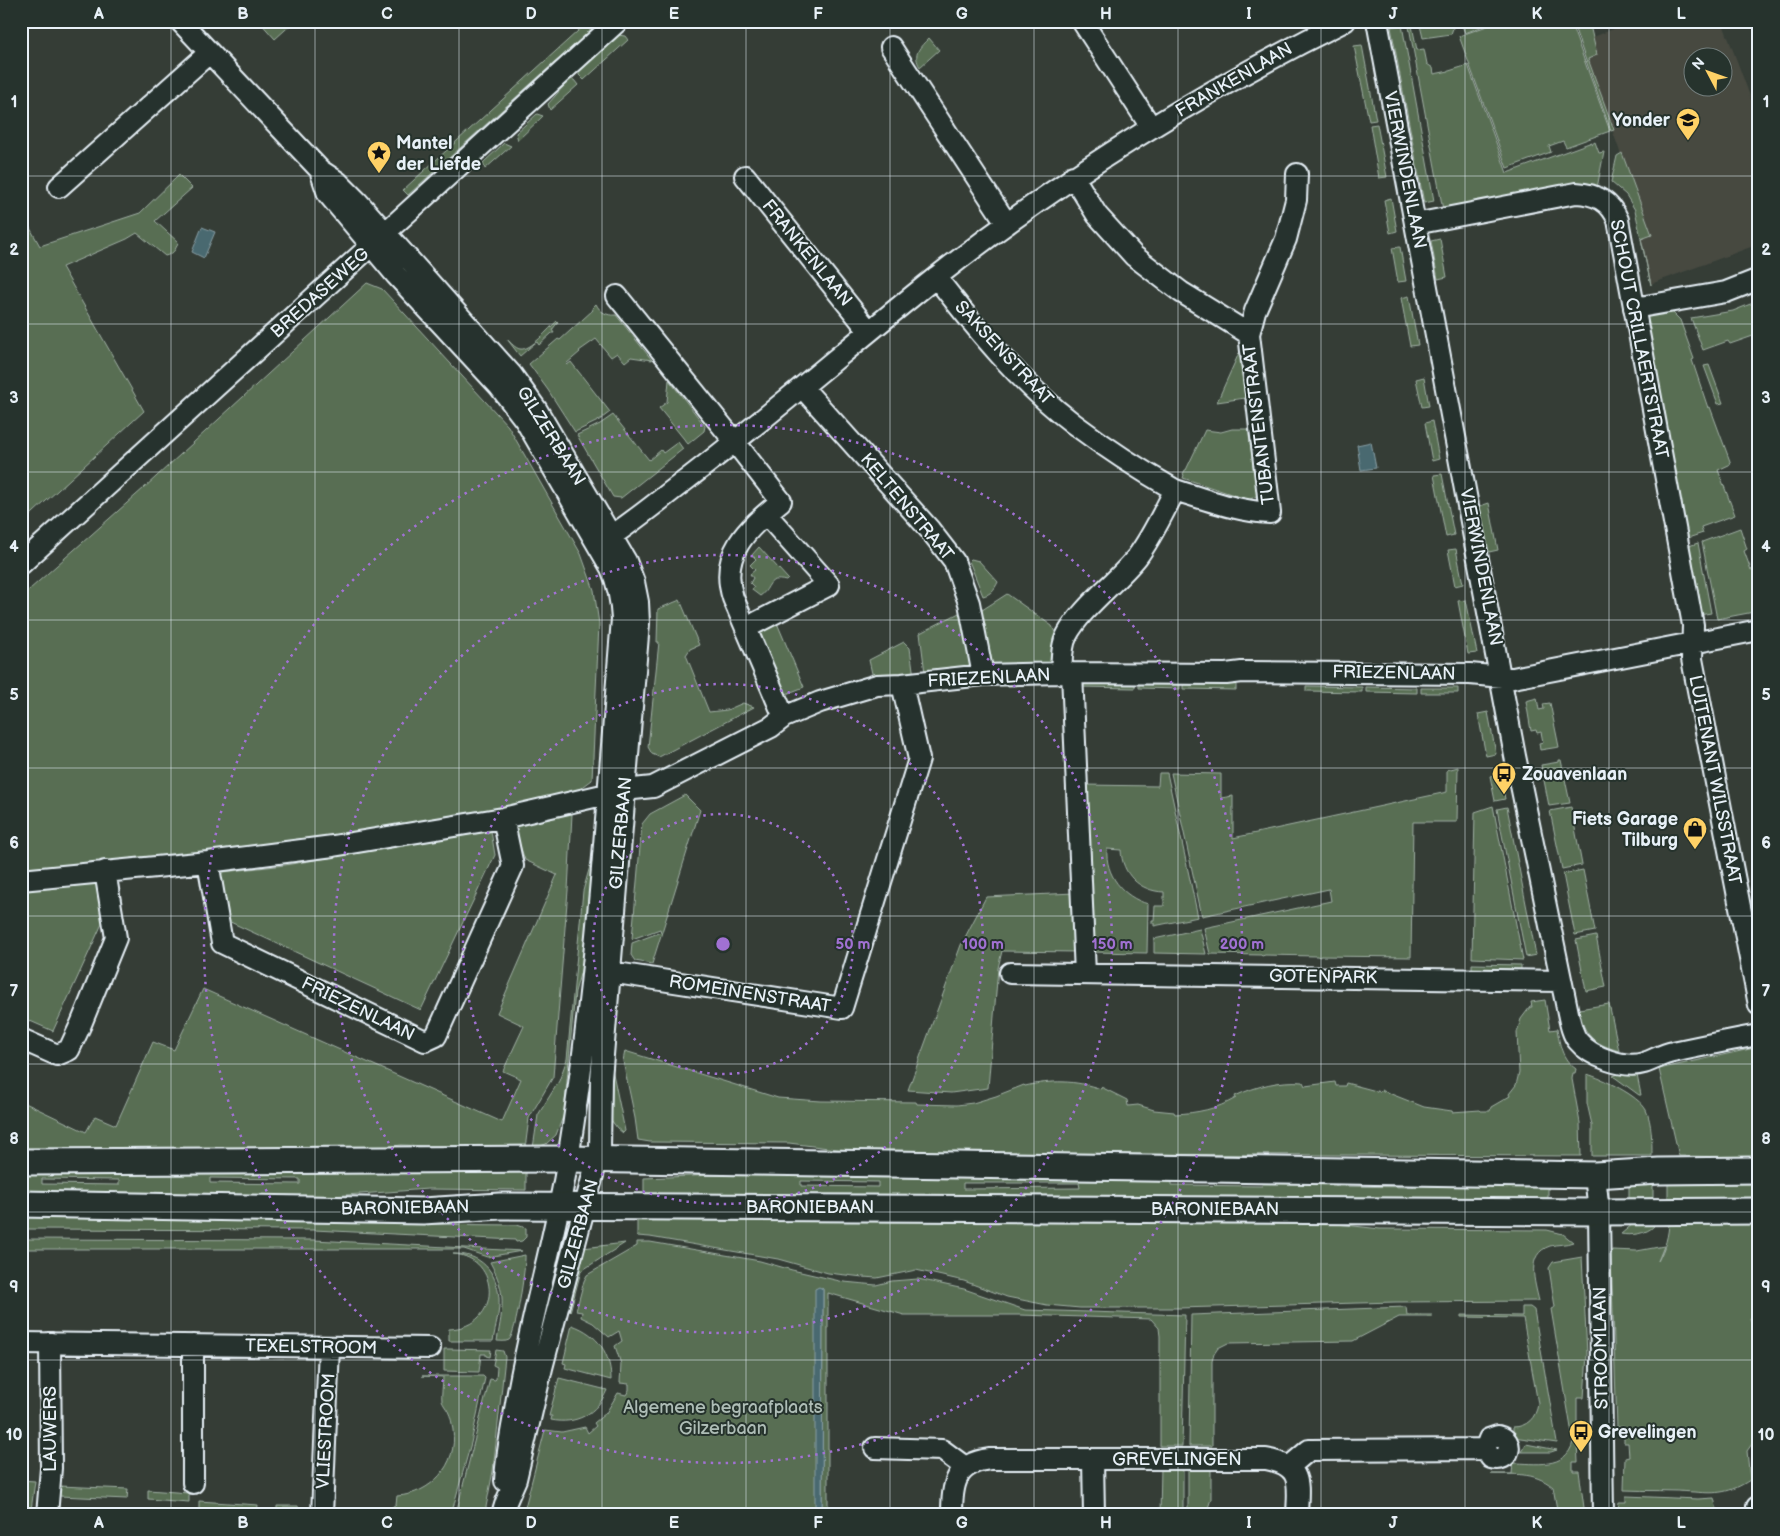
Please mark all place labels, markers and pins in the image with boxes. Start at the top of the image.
school or university icon: Yonder [1675,107,1701,141]
place label: Yonder [1612,110,1671,131]
place label: Mantel der Liefde [396,133,481,175]
place icon: Mantel der Liefde [366,140,392,174]
bus stop icon: Zouavenlaan [1491,761,1517,795]
place label: Zouavenlaan [1522,764,1627,785]
place label: Fiets Garage Tilburg [1572,809,1678,851]
shop icon: Fiets Garage Tilburg [1682,816,1708,850]
centre of rings [714,935,732,953]
bus stop icon: Grevelingen [1568,1419,1594,1453]
place label: Grevelingen [1598,1422,1696,1443]

